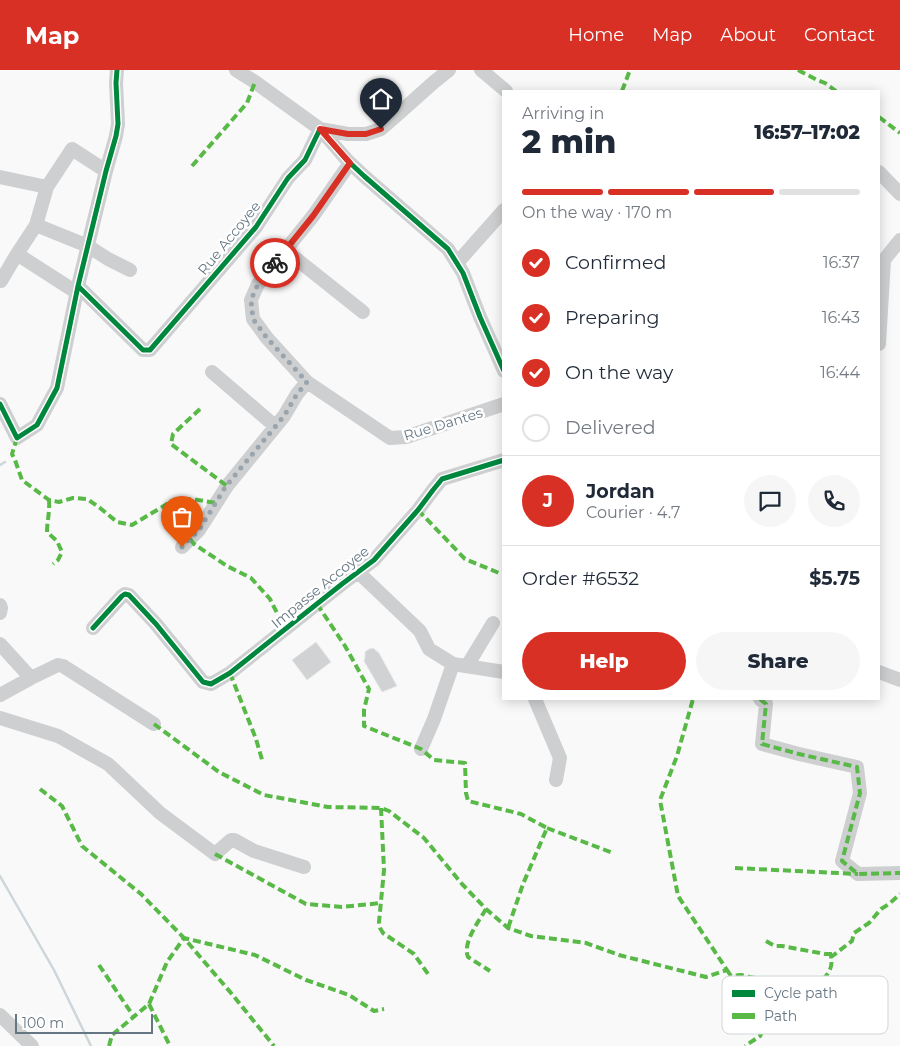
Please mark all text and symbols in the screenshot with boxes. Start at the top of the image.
text: Map [25,21,79,50]
text: Home [568,24,624,46]
text: Map [652,24,692,46]
text: About [720,24,776,46]
text: Contact [804,24,875,46]
pin [360,78,402,129]
icon: home [367,85,395,113]
text: Arriving in [522,104,604,123]
text: 16:57–17:02 [754,121,860,144]
text: 2 min [522,122,616,161]
street label: Rue Accoyee [194,197,264,279]
text: On the way · 170 m [522,203,672,222]
courier [250,238,300,288]
icon: bike [261,249,289,277]
icon: check [522,249,550,277]
text: Confirmed [565,251,666,274]
text: 16:37 [823,253,860,272]
icon: check [522,304,550,332]
text: Preparing [565,306,660,329]
text: 16:43 [822,308,860,327]
icon: check [522,359,550,387]
text: On the way [565,361,673,384]
text: 16:44 [820,363,860,382]
street label: Rue Dantes [401,403,485,445]
text: Delivered [565,416,656,439]
button: chat [744,475,796,527]
button: phone [808,475,860,527]
text: Jordan [586,480,655,503]
text: J [543,489,553,512]
pin [161,496,203,547]
icon: bag [168,503,196,531]
text: Courier · 4.7 [586,503,680,522]
street label: Impasse Accoyee [267,542,373,632]
text: Order #6532 [522,567,639,590]
text: $5.75 [809,567,860,590]
button: Help [522,632,686,690]
button: Share [696,632,860,690]
legend [722,976,888,1034]
text: Cycle path [764,984,838,1002]
text: Path [764,1007,797,1025]
scale bar [15,1011,152,1034]
text: 100 m [22,1014,64,1032]

